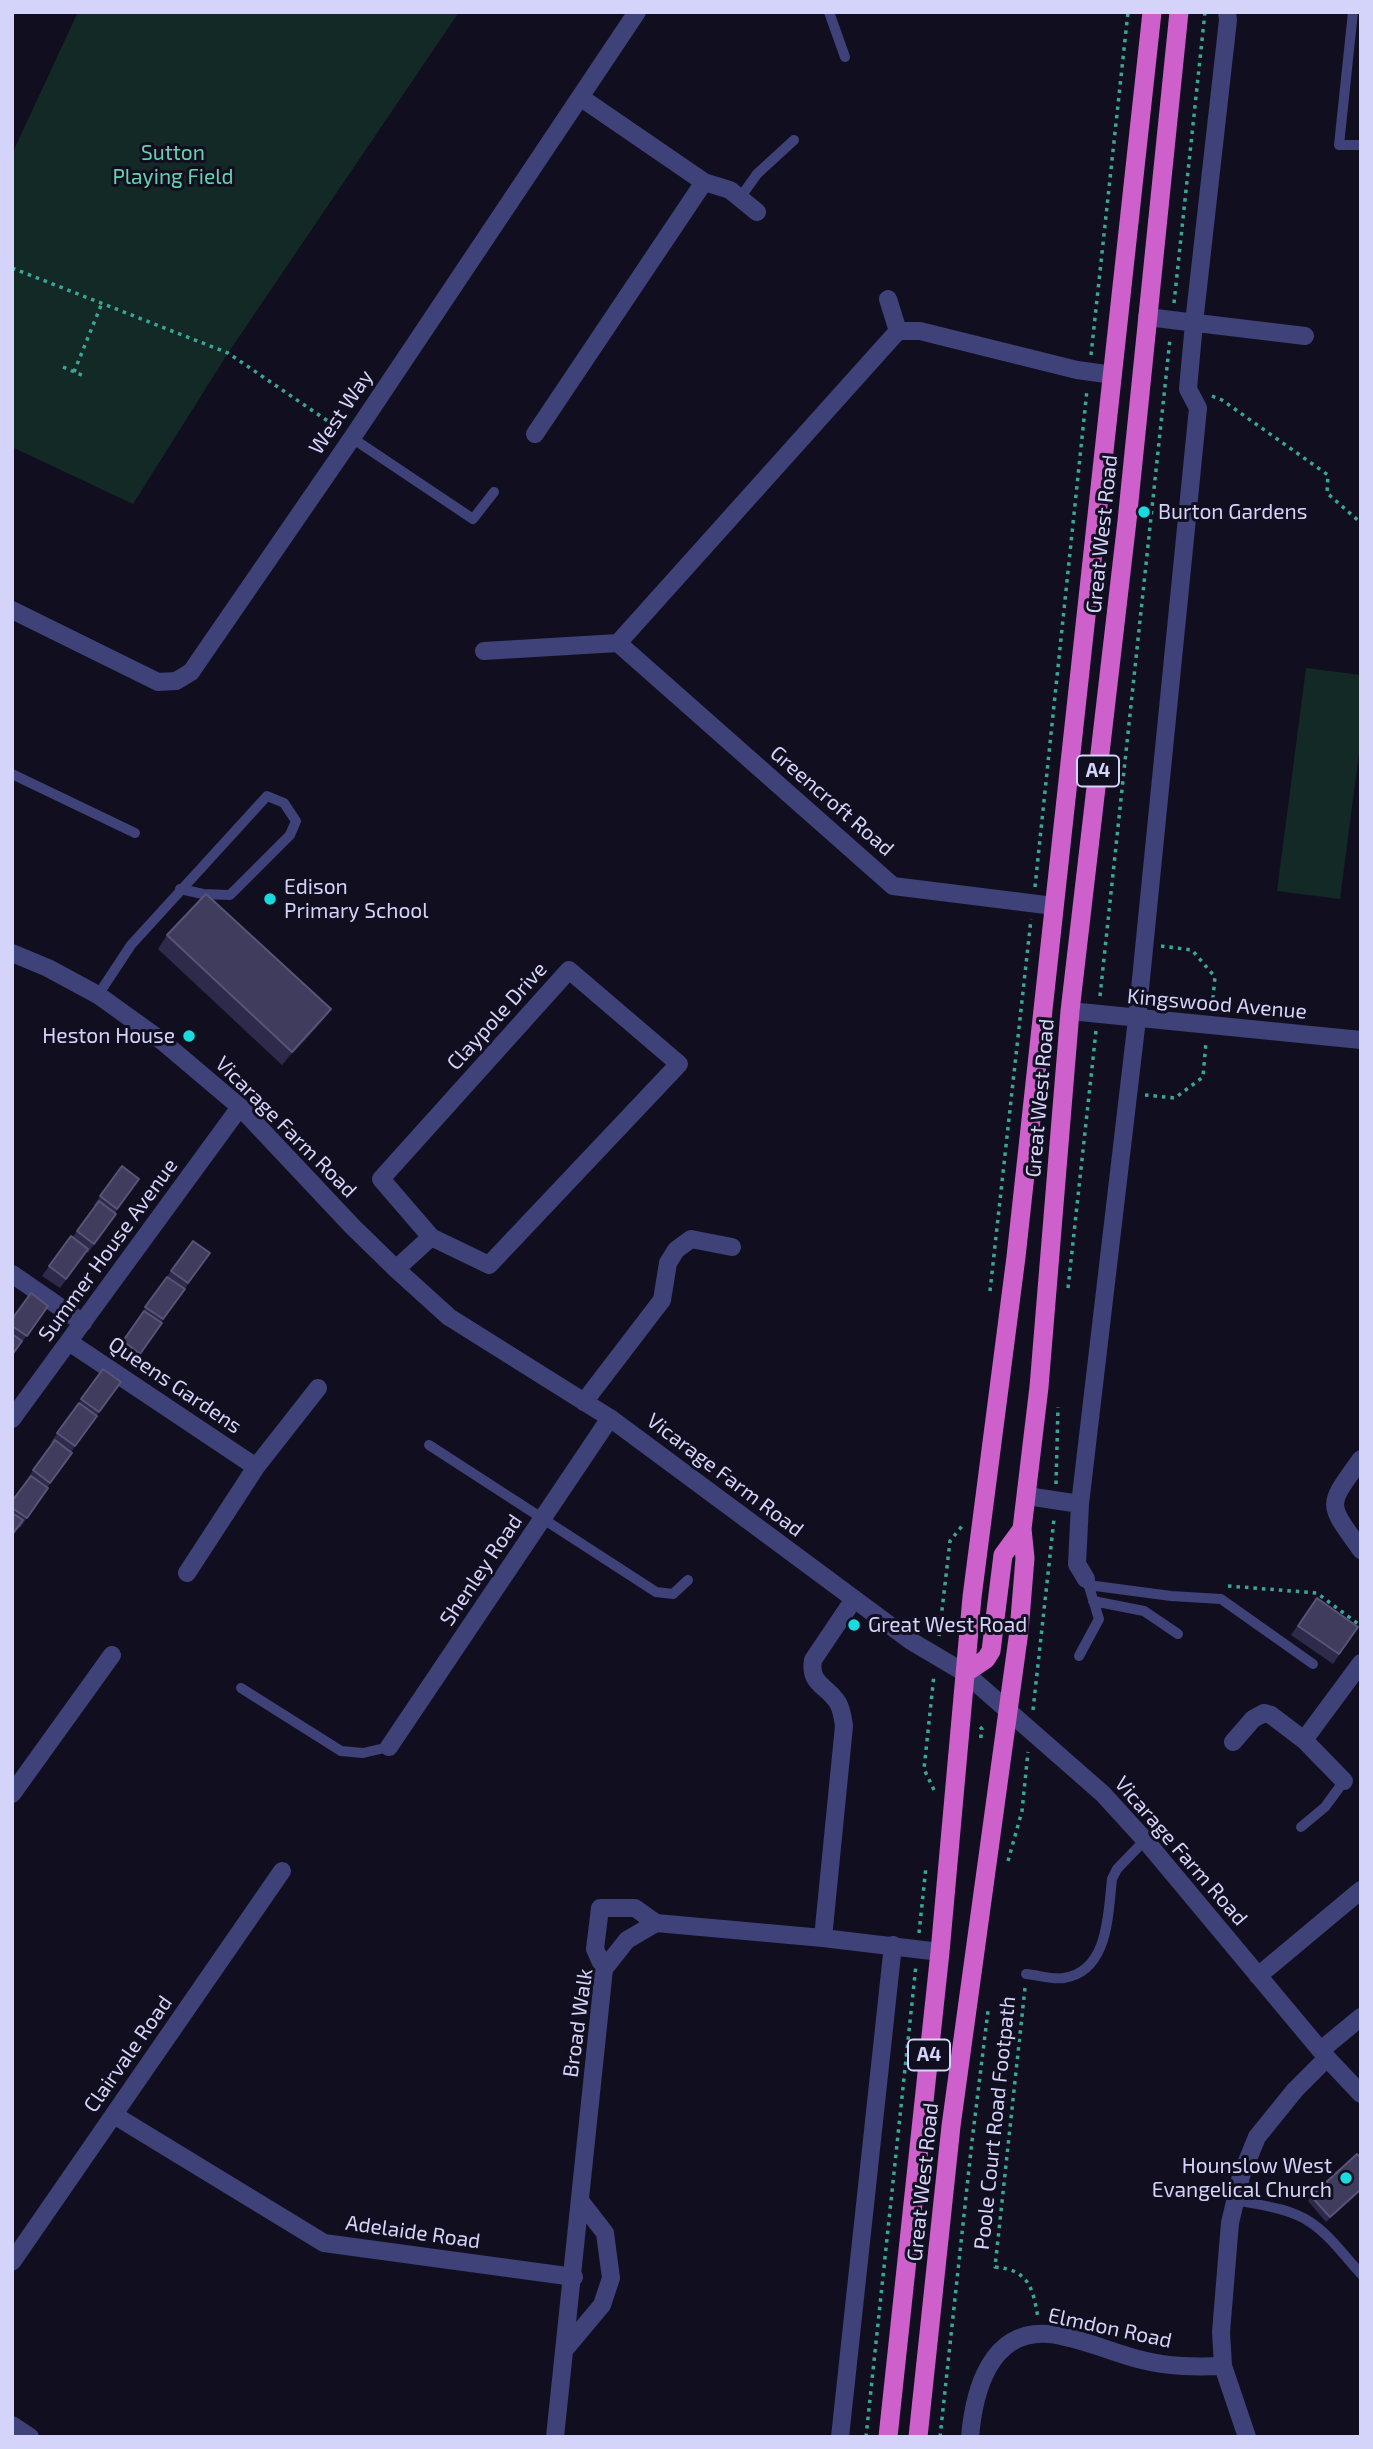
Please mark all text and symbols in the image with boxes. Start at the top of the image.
park label: Sutton Playing Field [112,140,234,190]
street label: West Way [304,365,378,459]
street label: Great West Road [1081,453,1123,615]
place label: Burton Gardens [1158,499,1307,525]
marker: Burton Gardens [1136,504,1152,520]
street label: Greencroft Road [765,741,899,861]
road number: A4 [1077,756,1119,786]
place label: Edison Primary School [284,874,429,924]
marker: Edison Primary School [262,891,278,907]
street label: Claypole Drive [442,957,552,1075]
street label: Kingswood Avenue [1126,984,1308,1024]
street label: Great West Road [1021,1018,1059,1178]
place label: Heston House [42,1023,175,1049]
marker: Heston House [181,1028,197,1044]
street label: Vicarage Farm Road [210,1051,362,1203]
street label: Summer House Avenue [33,1154,183,1346]
street label: Queens Gardens [104,1331,246,1439]
street label: Vicarage Farm Road [642,1408,808,1542]
street label: Shenley Road [434,1509,528,1631]
place label: Great West Road [868,1612,1027,1638]
marker: Great West Road [846,1617,862,1633]
street label: Vicarage Farm Road [1109,1771,1253,1931]
street label: Broad Walk [558,1967,598,2079]
street label: Clairvale Road [79,1991,177,2117]
street label: Poole Court Road Footpath [969,1995,1021,2251]
road number: A4 [908,2039,950,2070]
street label: Great West Road [902,2101,944,2263]
place label: Hounslow West Evangelical Church [1152,2153,1332,2203]
marker: Hounslow West Evangelical Church [1338,2170,1354,2186]
street label: Adelaide Road [344,2210,482,2254]
street label: Elmdon Road [1046,2303,1174,2353]

